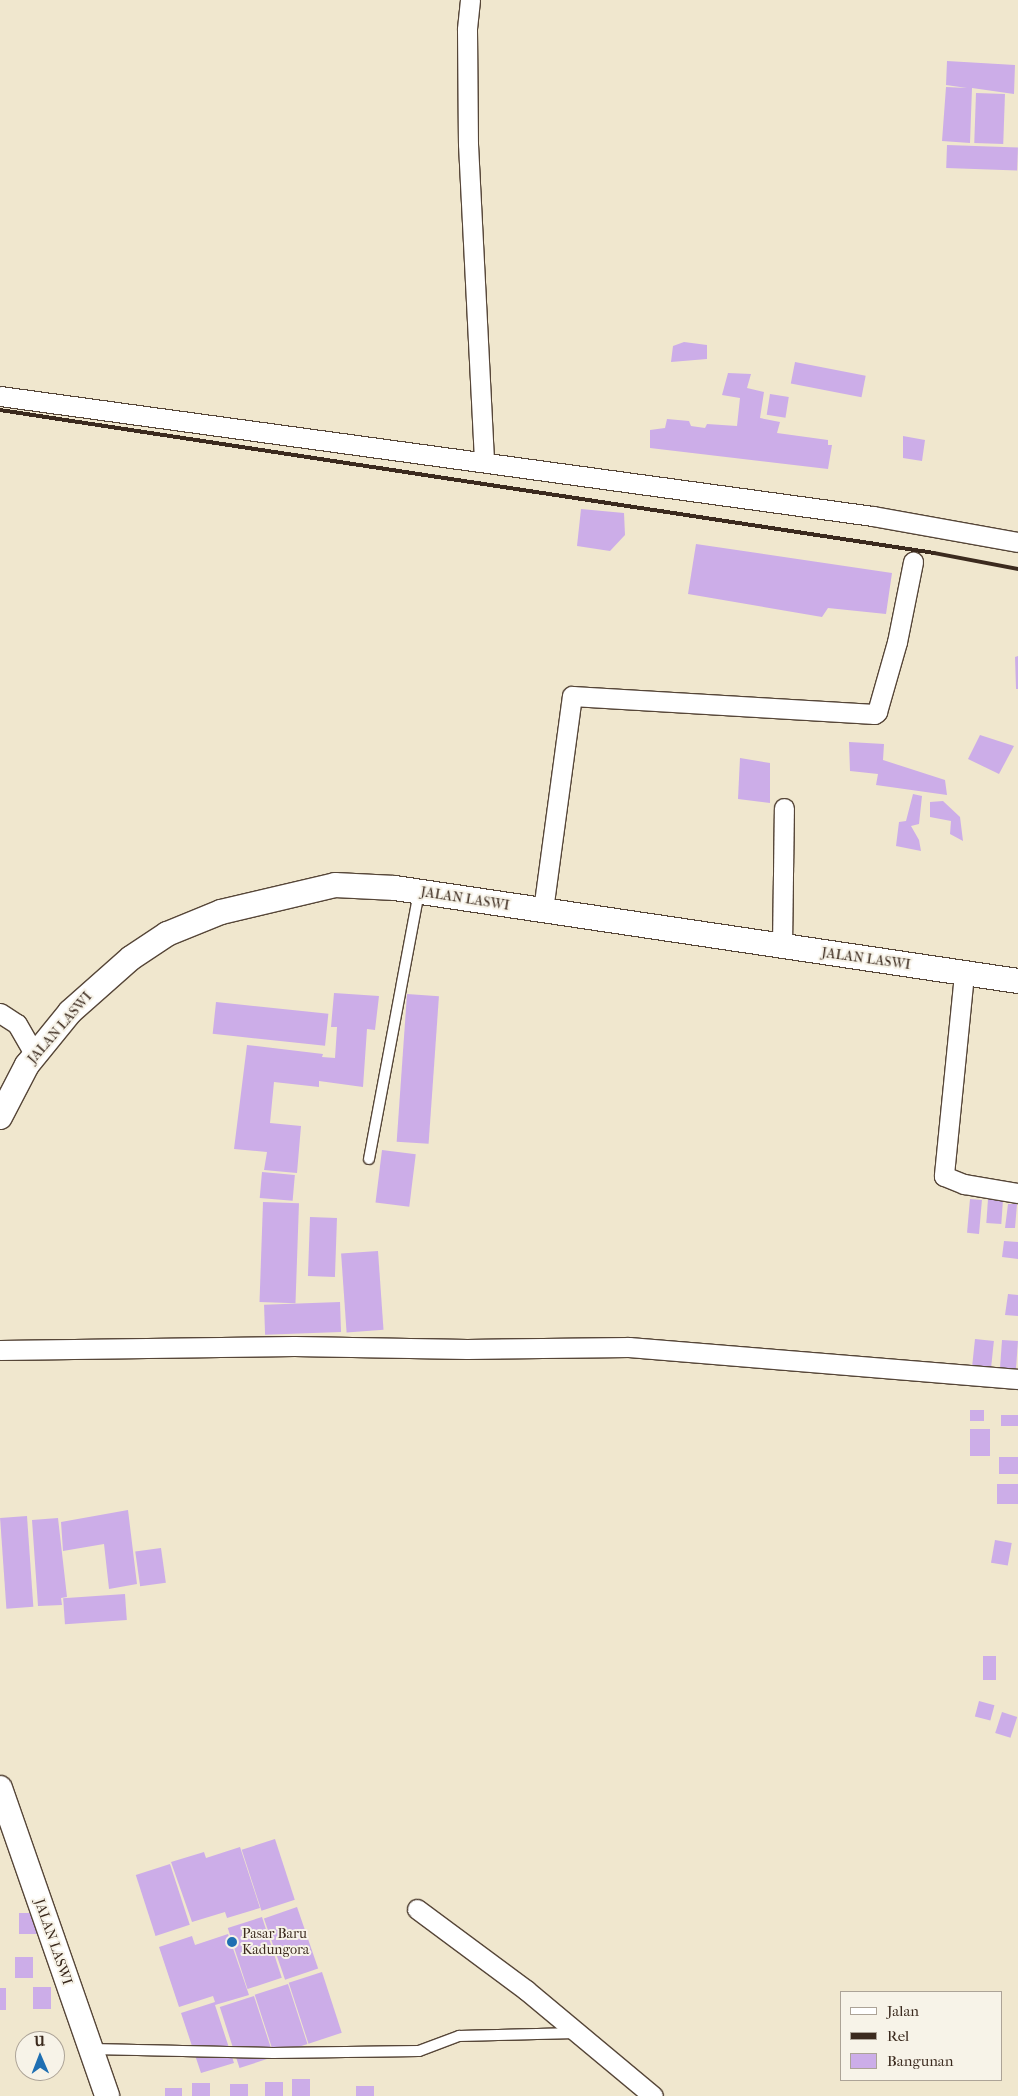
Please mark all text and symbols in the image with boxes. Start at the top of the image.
street label: JALAN LASWI [419,884,511,914]
street label: JALAN LASWI [820,944,912,974]
street label: JALAN LASWI [24,989,96,1067]
street label: JALAN LASWI [30,1897,76,1987]
place label: Pasar Baru Kadungora [242,1926,309,1958]
marker: Pasar Baru Kadungora [226,1936,238,1948]
legend [840,1991,1003,2081]
text: Jalan [887,2002,919,2020]
text: Rel [887,2027,909,2045]
north arrow [15,2031,65,2081]
text: U [34,2033,45,2050]
text: Bangunan [887,2052,954,2070]

